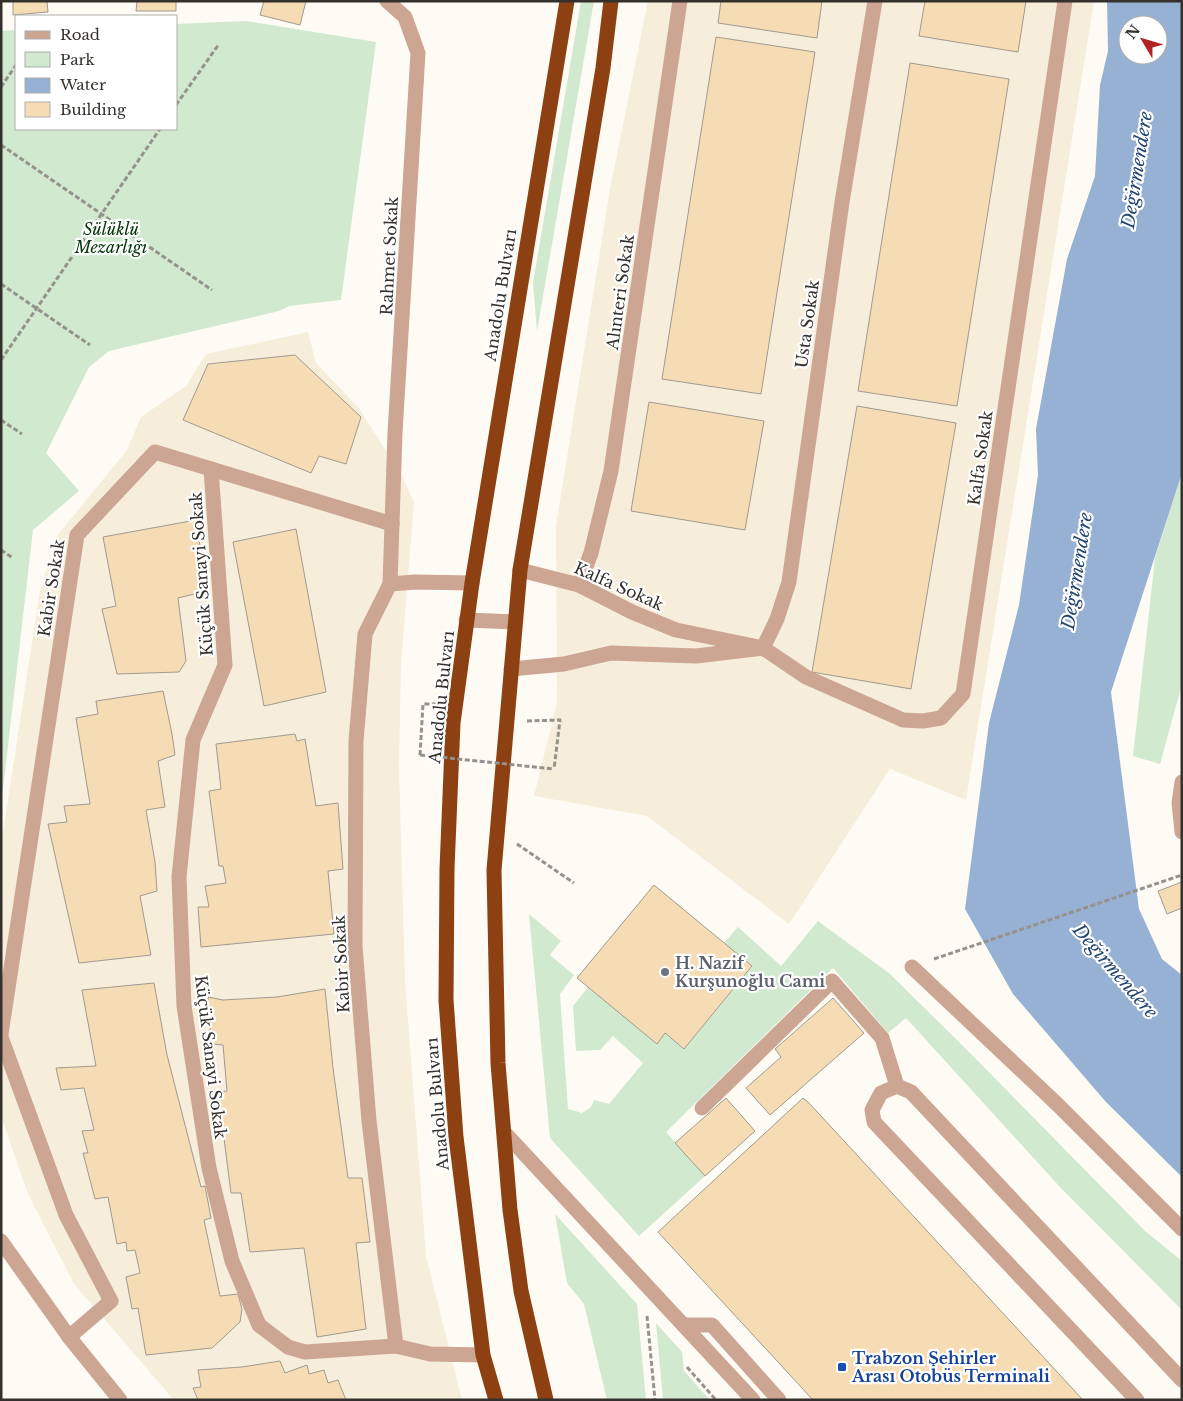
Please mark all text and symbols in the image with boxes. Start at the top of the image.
legend [15,15,178,130]
north arrow [1118,15,1168,65]
text: N [1122,21,1144,43]
text: Road [60,25,100,44]
text: Park [60,50,96,69]
text: Water [59,75,107,94]
text: Building [60,100,127,119]
water label: Değirmendere [1117,110,1157,231]
street label: Rahmet Sokak [376,196,402,316]
park label: Sülüklü Mezarlığı [74,219,147,257]
street label: Anadolu Bulvarı [480,227,520,364]
street label: Alınteri Sokak [602,233,638,352]
street label: Usta Sokak [791,278,823,370]
street label: Kalfa Sokak [963,409,997,507]
street label: Küçük Sanayi Sokak [185,491,217,657]
water label: Değirmendere [1057,511,1097,632]
street label: Kabir Sokak [33,538,69,638]
street label: Kalfa Sokak [571,557,667,615]
street label: Anadolu Bulvarı [424,629,458,765]
street label: Kabir Sokak [328,914,354,1014]
water label: Değirmendere [1067,919,1162,1023]
place label: H. Nazif Kurşunoğlu Cami [675,953,825,991]
marker: H. Nazif Kurşunoğlu Cami [659,966,671,978]
street label: Küçük Sanayi Sokak [191,974,231,1140]
street label: Anadolu Bulvarı [421,1036,453,1172]
place label: Trabzon Şehirler Arası Otobüs Terminali [851,1348,1050,1386]
marker: Trabzon Şehirler Arası Otobüs Terminali [836,1361,848,1373]

